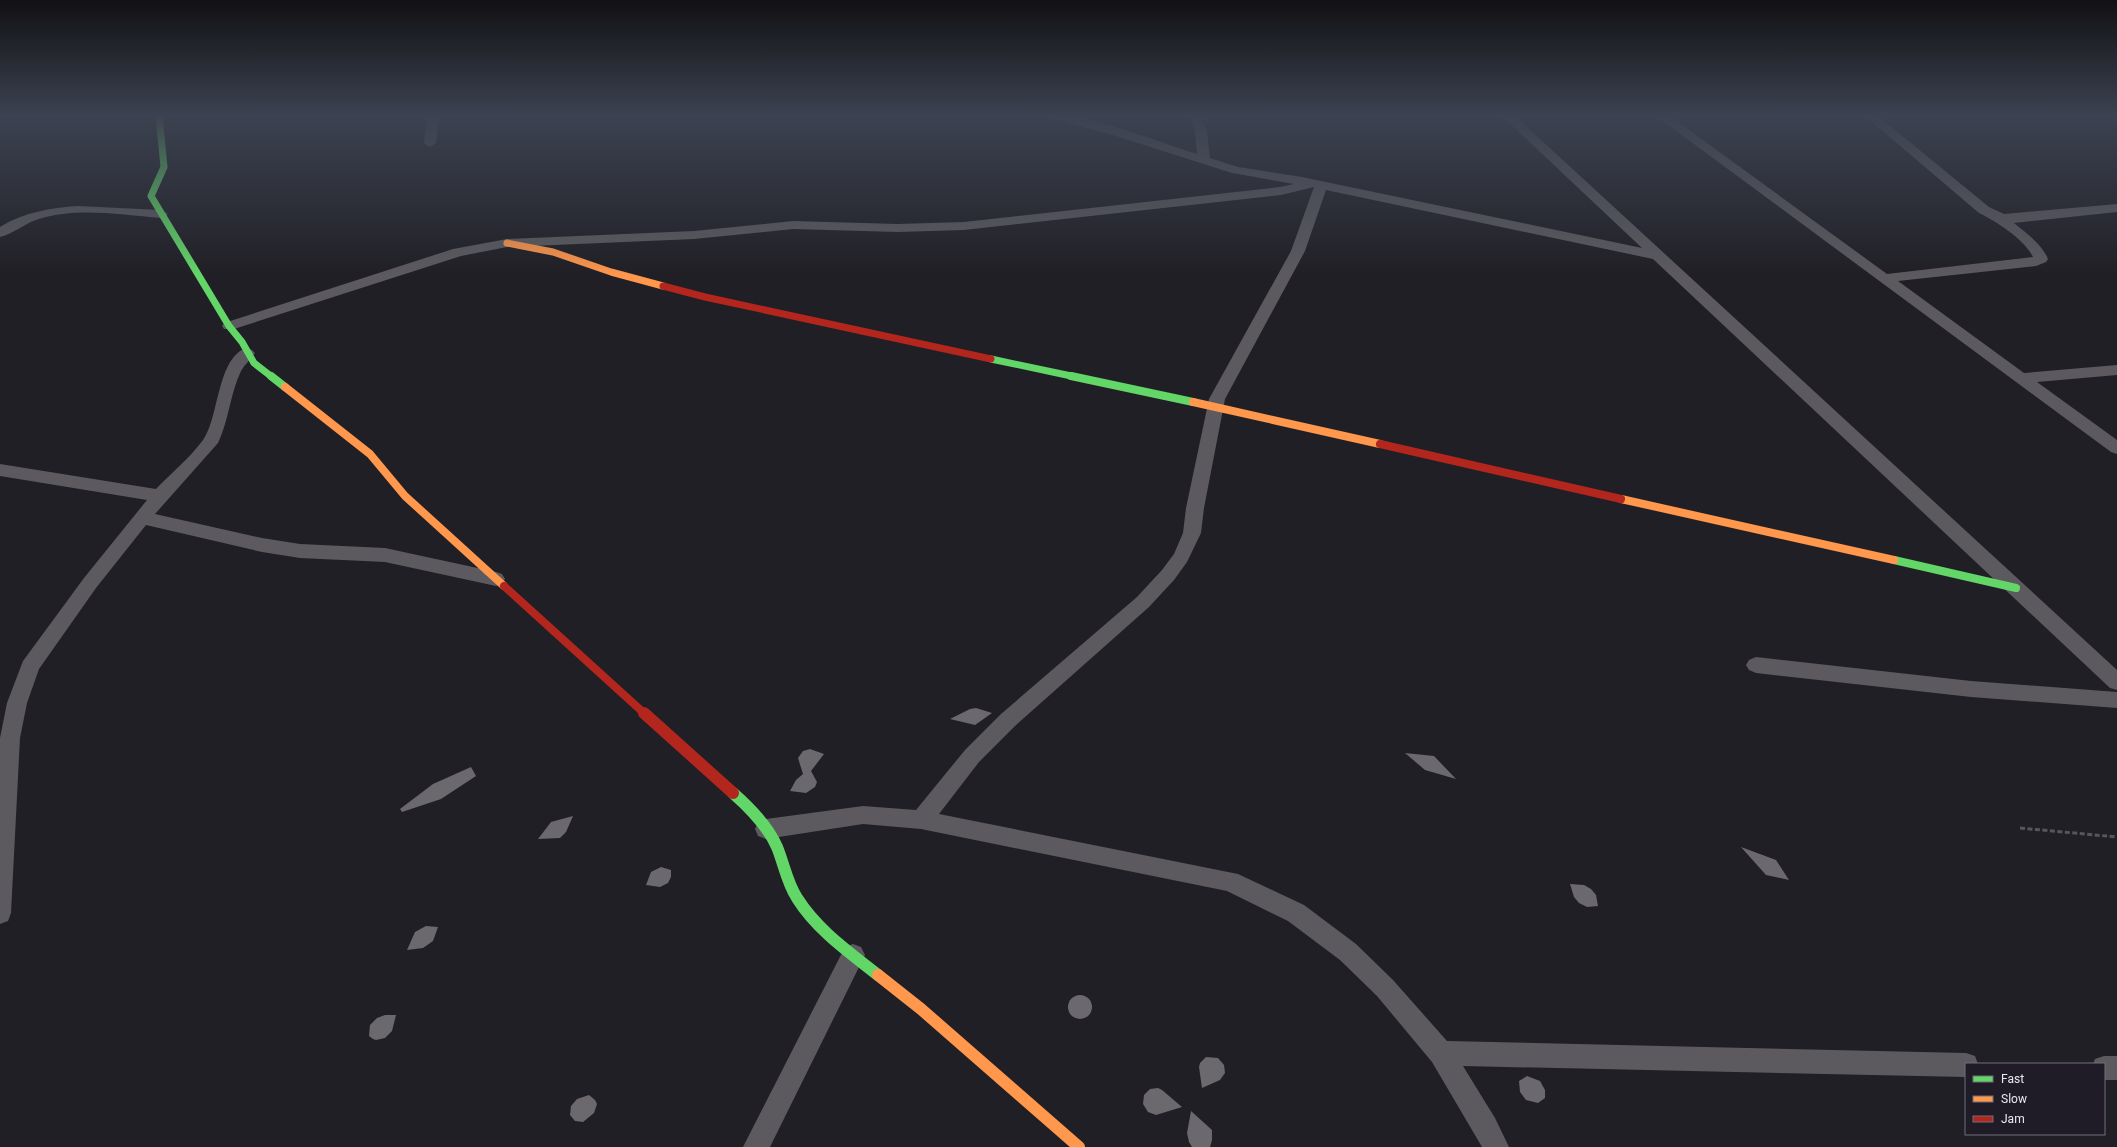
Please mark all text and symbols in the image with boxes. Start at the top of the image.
legend [1965,1063,2105,1135]
text: Fast [2001,1072,2024,1086]
text: Slow [2001,1092,2027,1106]
text: Jam [2001,1112,2025,1126]

